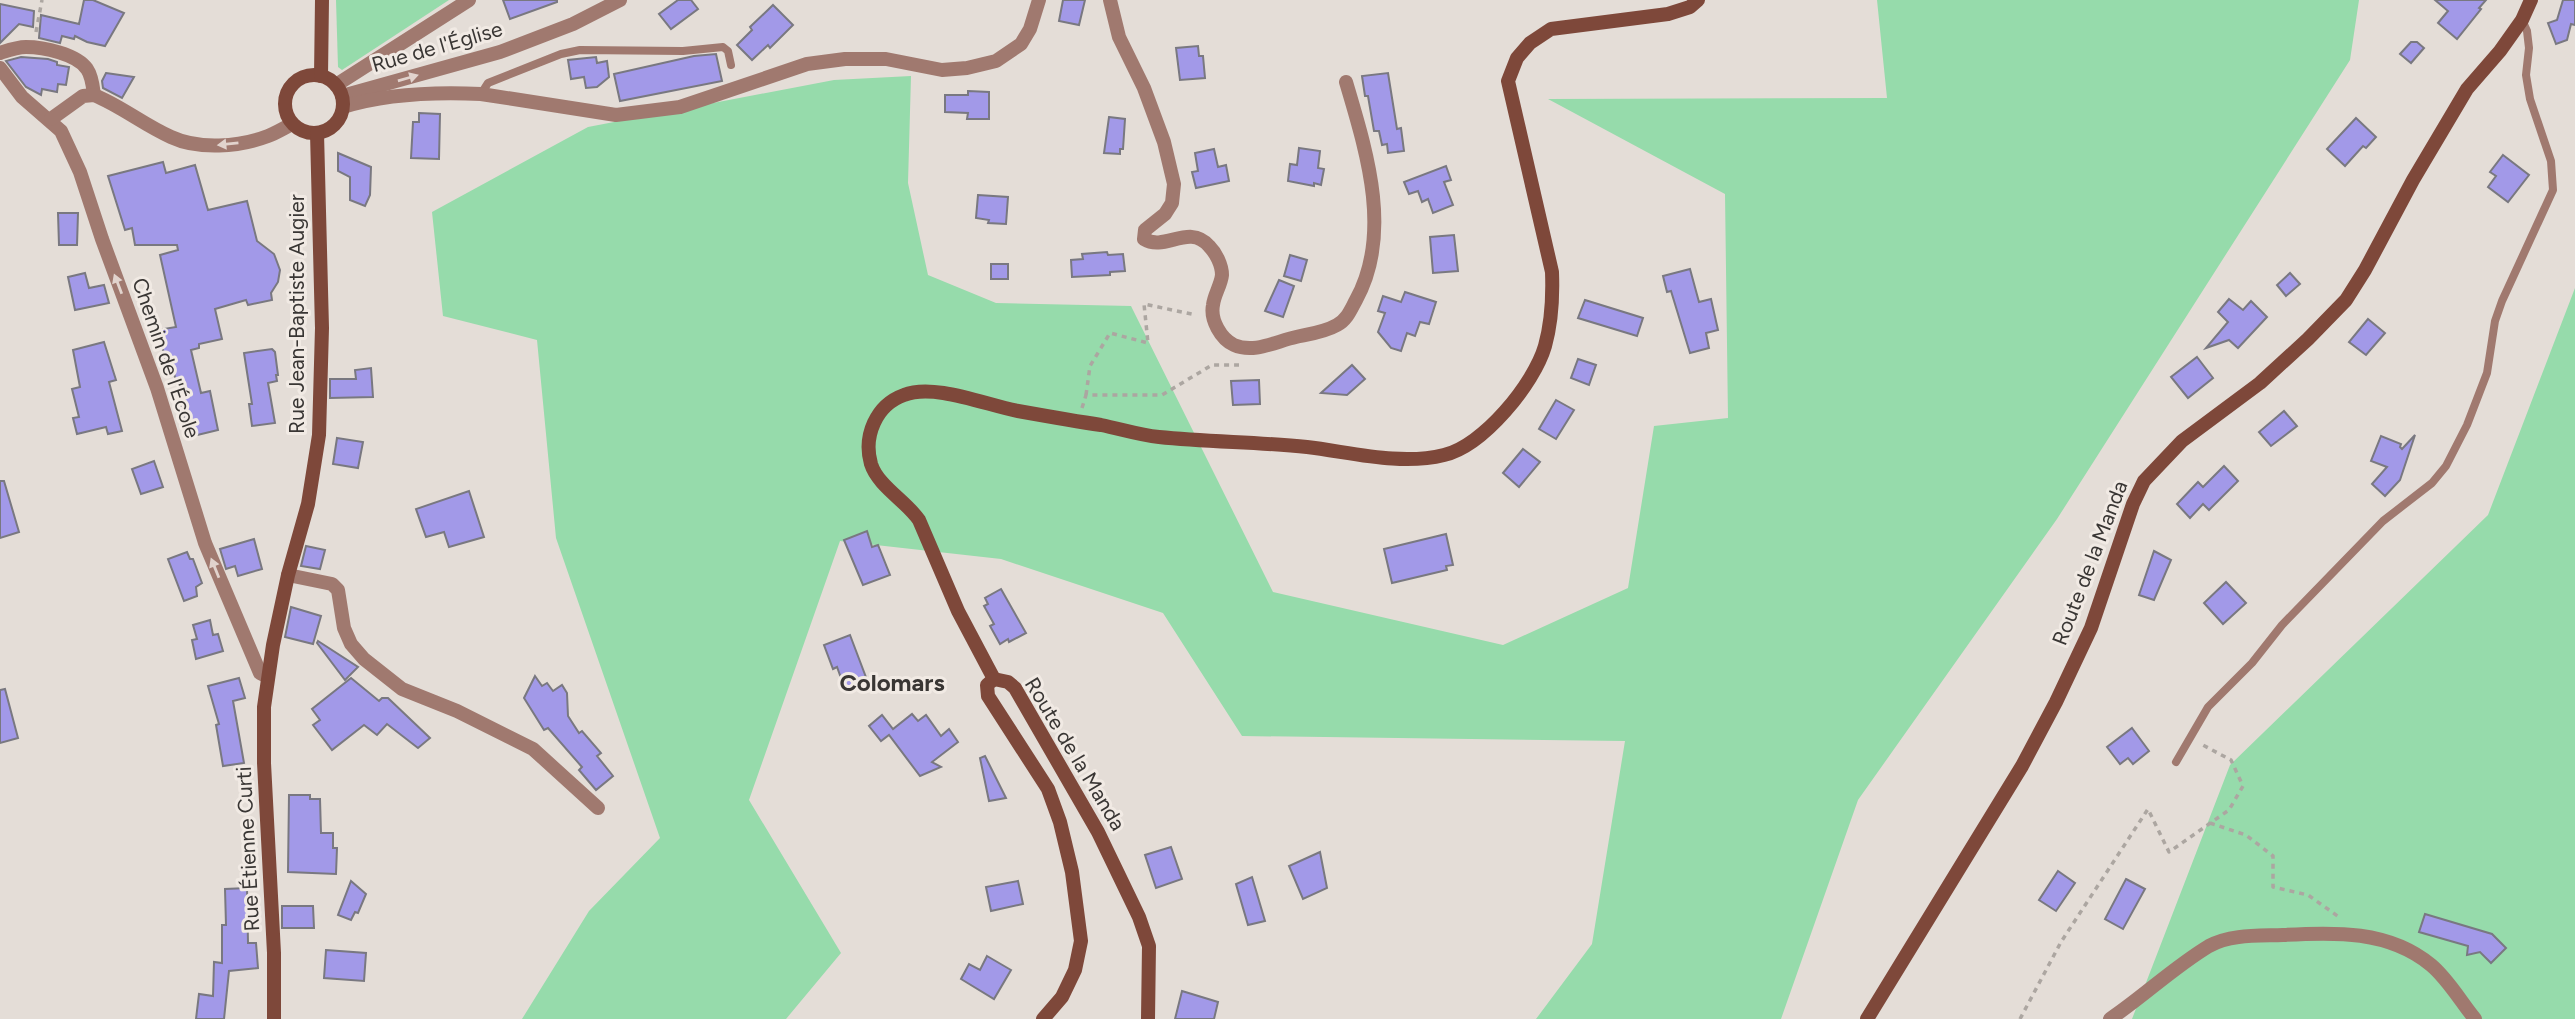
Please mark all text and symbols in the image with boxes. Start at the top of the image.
street label: Rue de l'Église [369,16,505,77]
one-way arrow [397,72,418,82]
one-way arrow [217,138,239,149]
street label: Rue Jean-Baptiste Augier [284,194,309,434]
one-way arrow [113,273,124,294]
street label: Chemin de l'École [127,274,206,441]
street label: Route de la Manda [2047,477,2132,649]
one-way arrow [210,558,221,579]
district label: Colomars [839,668,945,697]
street label: Route de la Manda [1020,673,1131,835]
street label: Rue Étienne Curti [231,766,264,932]

